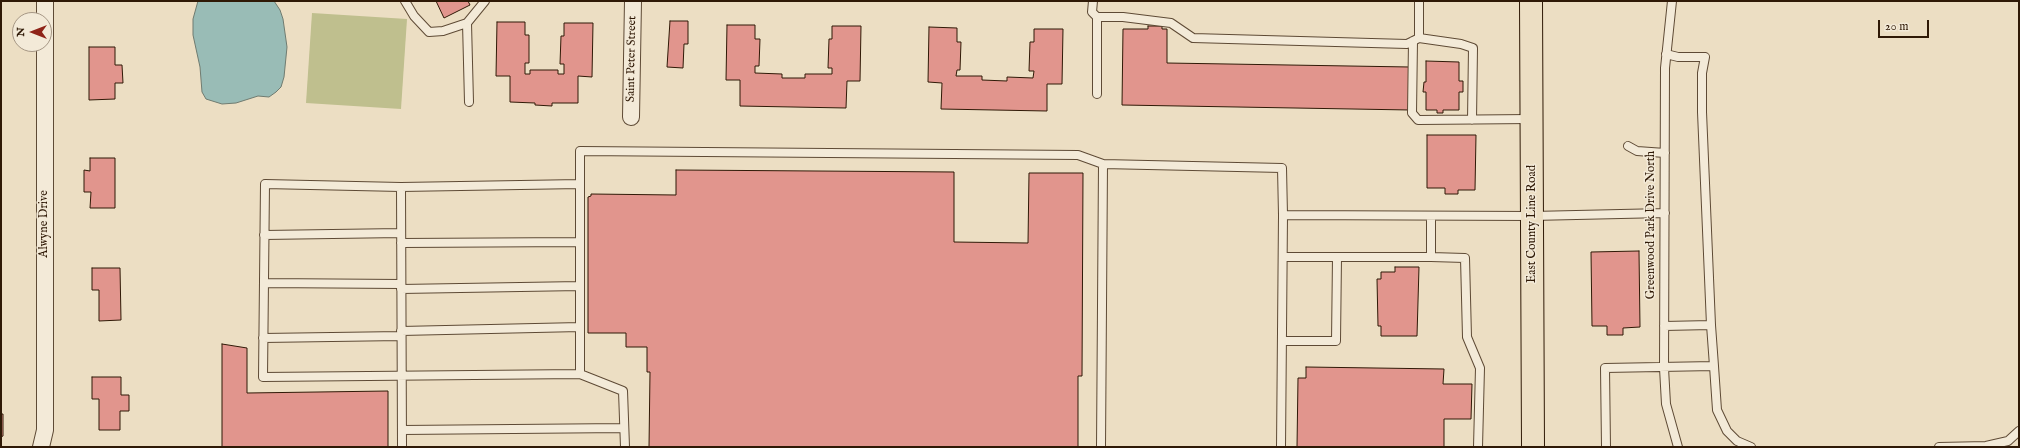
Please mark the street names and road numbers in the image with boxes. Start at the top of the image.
street label: Saint Peter Street [624,16,640,102]
street label: Greenwood Park Drive North [1645,151,1659,299]
street label: East County Line Road [1526,165,1540,283]
street label: Alwyne Drive [38,190,52,258]

